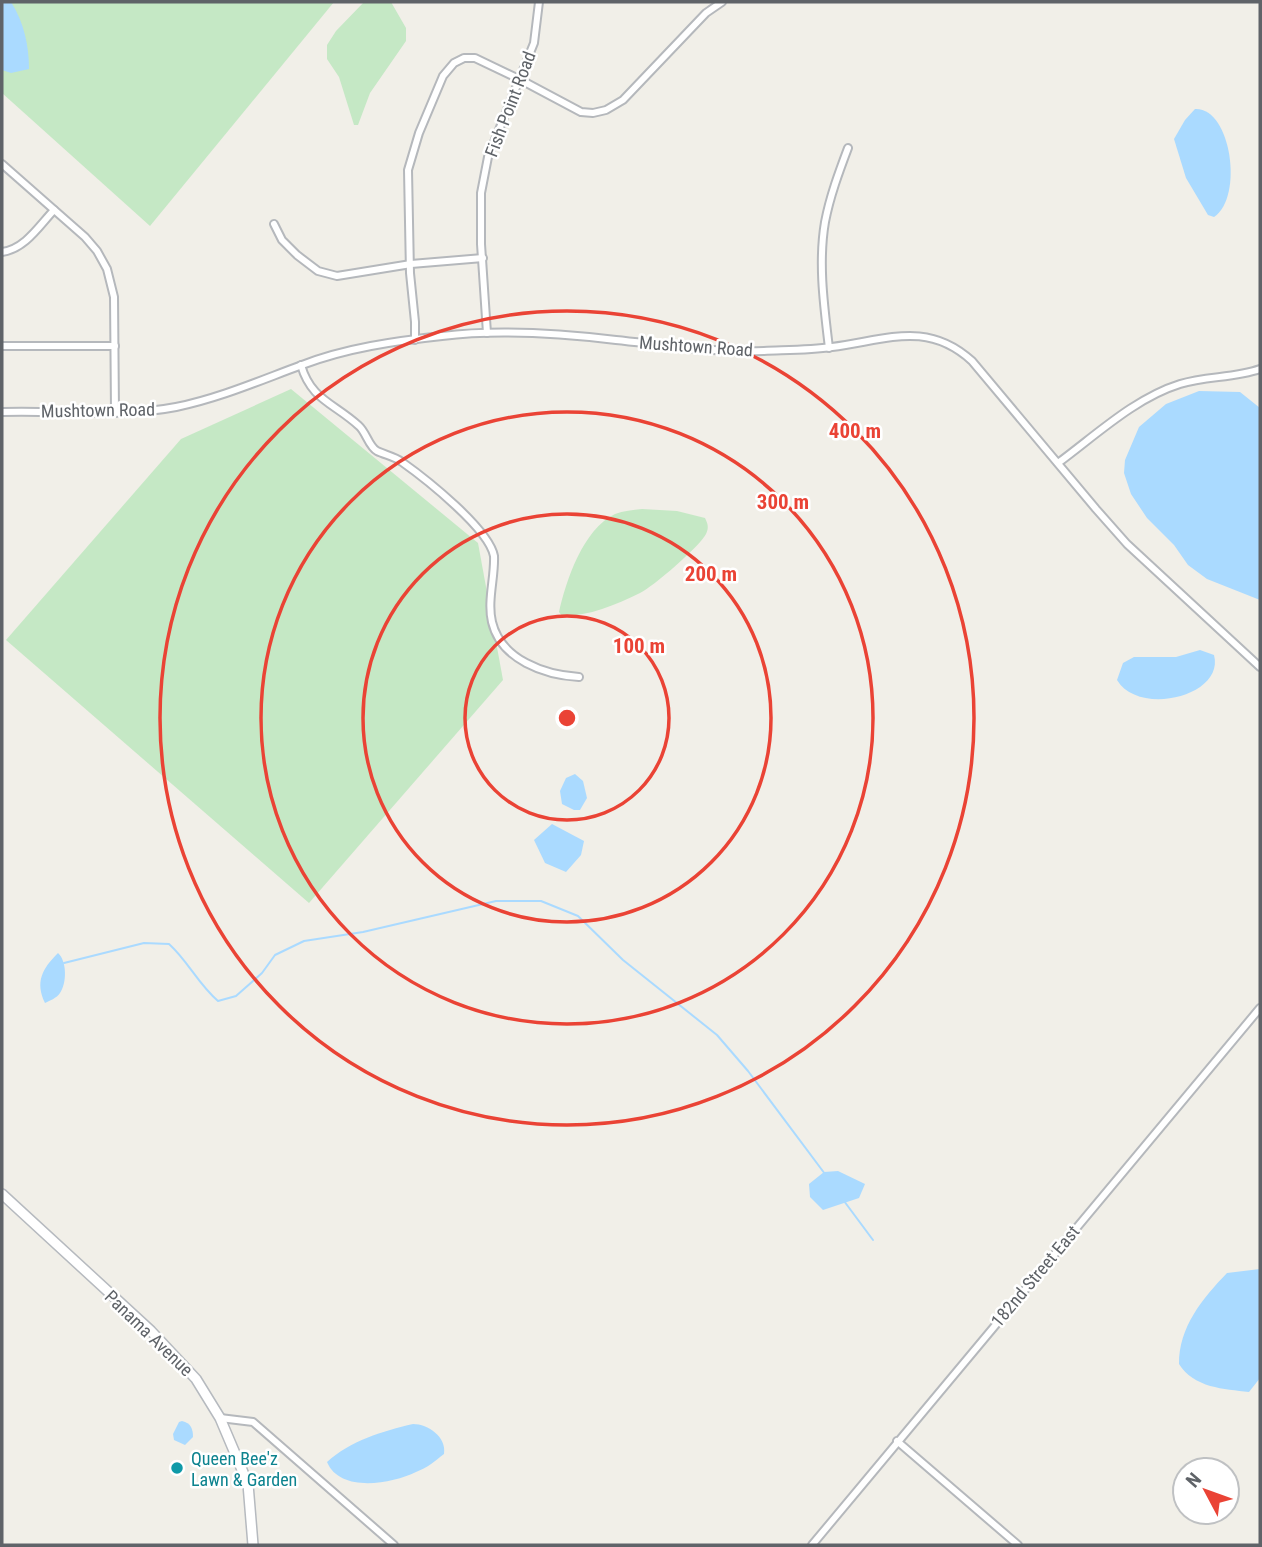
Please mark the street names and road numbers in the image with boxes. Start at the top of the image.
street label: Fish Point Road [480,48,540,160]
street label: Mushtown Road [638,332,754,360]
street label: Mushtown Road [41,399,155,421]
street label: 182nd Street East [987,1221,1083,1331]
street label: Panama Avenue [101,1286,197,1380]

